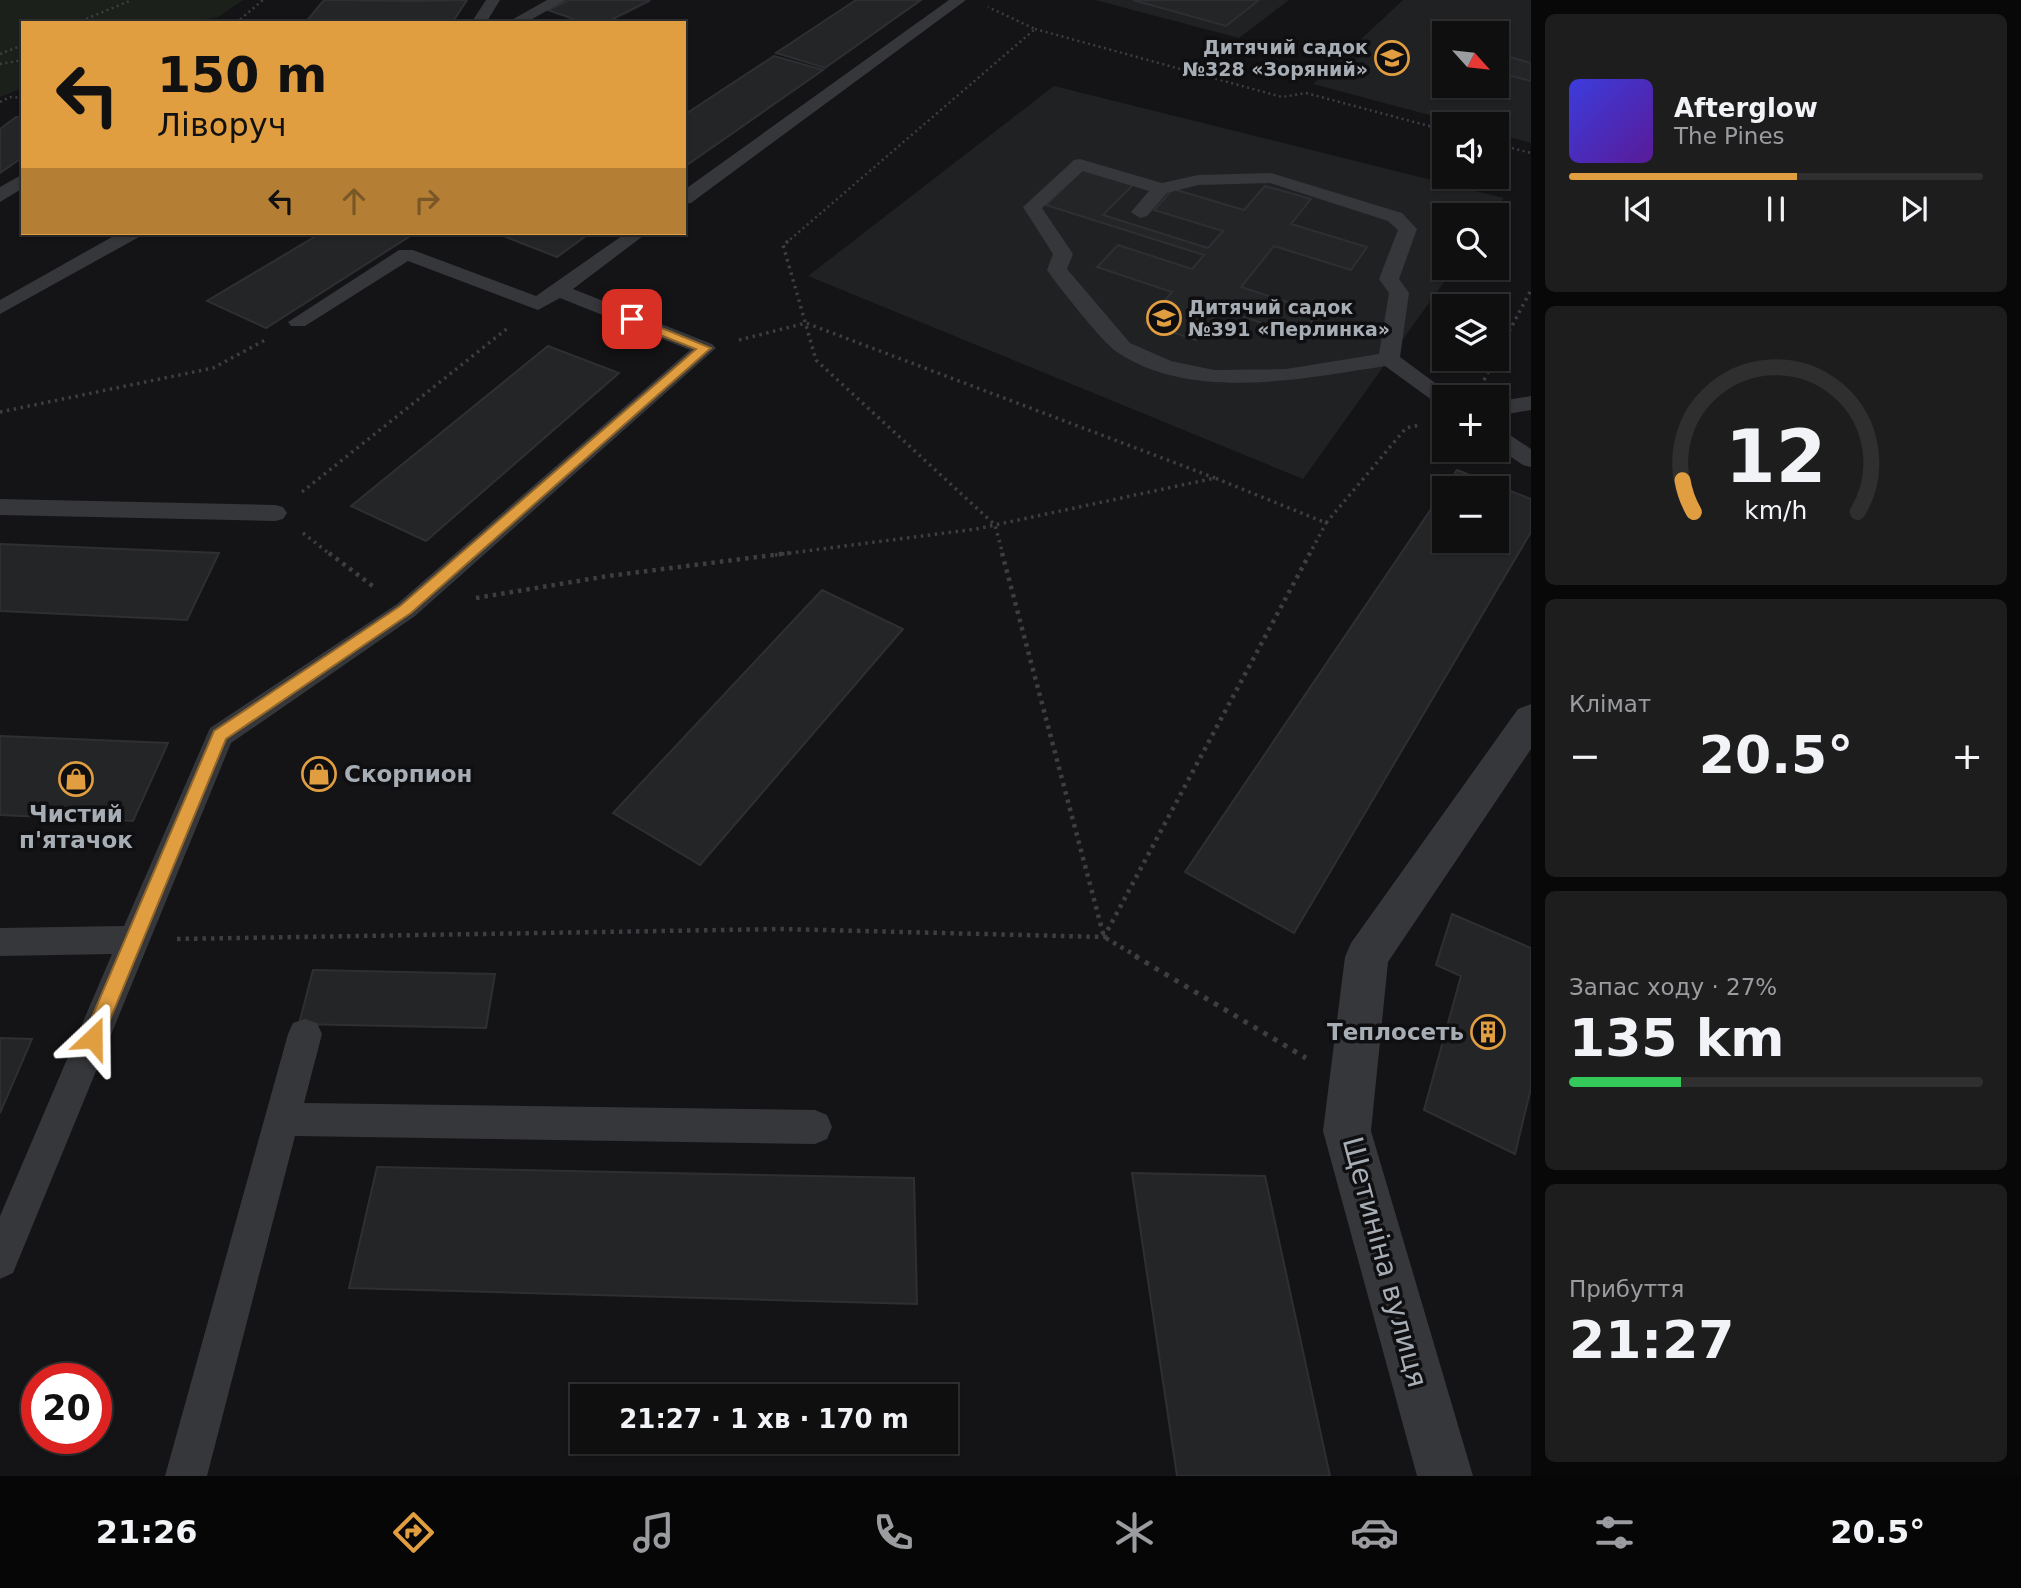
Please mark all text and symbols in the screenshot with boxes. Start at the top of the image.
north arrow [1432,21,1508,98]
map controls [1432,21,1509,553]
place label: Дитячий садок №328 «Зоряний» [1182,36,1368,80]
school or university icon: Дитячий садок №328 «Зоряний» [1373,39,1411,77]
text: 150 m [157,47,327,104]
icon: left [42,49,133,140]
text: Afterglow [1674,93,1818,123]
text: Ліворуч [157,106,287,144]
button: sound [1432,112,1509,189]
text: The Pines [1674,123,1785,149]
icon: left [262,182,300,220]
icon: ahead [335,182,373,220]
icon: right [408,182,446,220]
icon: previous [1619,190,1657,228]
icon: pause [1757,190,1795,228]
icon: next [1895,190,1933,228]
button: search [1432,203,1509,280]
pin [602,289,662,349]
button: layers [1432,294,1509,371]
place label: Дитячий садок №391 «Перлинка» [1188,296,1390,340]
school or university icon: Дитячий садок №391 «Перлинка» [1145,299,1183,337]
icon: arrive [613,300,651,338]
button: + [1432,385,1509,462]
text: 12 [1725,414,1827,499]
button: − [1432,476,1509,553]
text: km/h [1744,495,1808,524]
text: Клімат [1569,691,1651,717]
text: 20.5° [1699,725,1853,785]
text: − [1569,734,1601,778]
text: + [1951,734,1983,778]
shop icon: Скорпион [300,755,338,793]
shop icon: Чистий п'ятачок [57,760,95,798]
place label: Скорпион [344,761,472,787]
place label: Чистий п'ятачок [19,801,133,853]
text: Запас ходу · 27% [1569,974,1777,1000]
position arrow [56,1001,130,1075]
text: 135 km [1569,1008,1784,1068]
building icon: Теплосеть [1469,1013,1507,1051]
place label: Теплосеть [1327,1019,1464,1045]
street label: Щетиніна вулиця [1336,1133,1434,1391]
text: Прибуття [1569,1276,1684,1302]
text: 21:27 [1569,1310,1735,1370]
speed limit sign: 20 [21,1363,112,1454]
text: 21:27 · 1 хв · 170 m [619,1404,909,1434]
icon: directions [389,1508,438,1557]
icon: music [629,1508,678,1557]
icon: phone [869,1508,918,1557]
icon: climate [1110,1508,1159,1557]
icon: car [1350,1508,1399,1557]
icon: filters [1590,1508,1639,1557]
text: 21:26 [96,1513,197,1551]
text: 20.5° [1830,1513,1925,1551]

